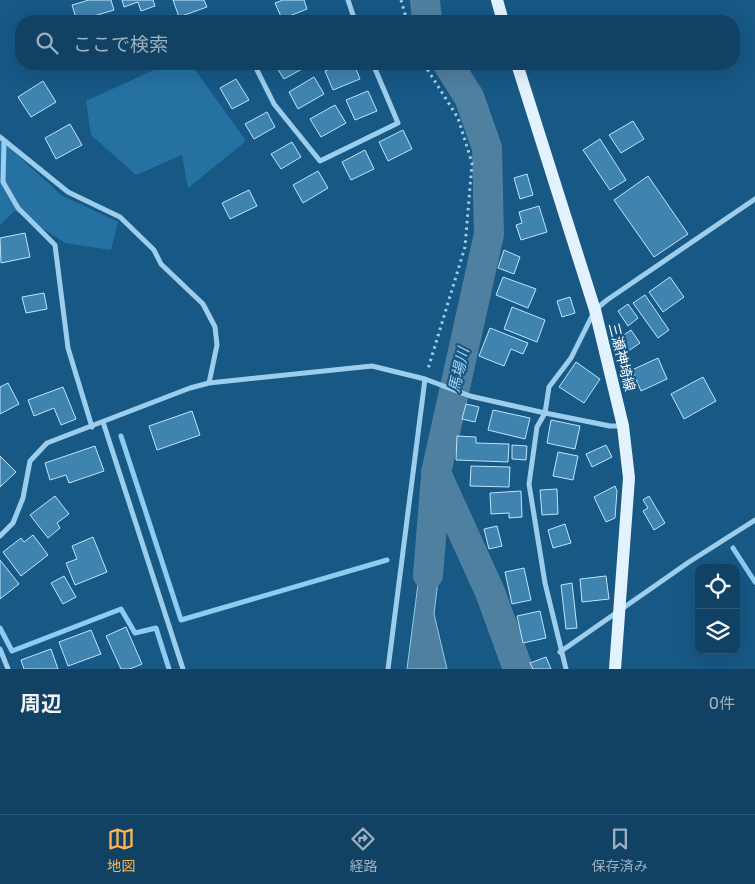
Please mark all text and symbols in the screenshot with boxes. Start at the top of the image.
search box [15,15,740,70]
icon: search [33,29,61,57]
text: ここで検索 [73,33,168,56]
street label: 三瀬神埼線 [605,321,638,393]
water label: 馬場川 [445,344,473,394]
map controls [695,564,740,654]
button: locate [695,564,740,609]
button: layers [695,609,740,654]
text: 周辺 [20,691,62,716]
text: 0件 [709,694,735,713]
tab: 地図 [107,825,135,875]
tab: 経路 [349,825,377,875]
tab: 保存済み [592,825,648,875]

